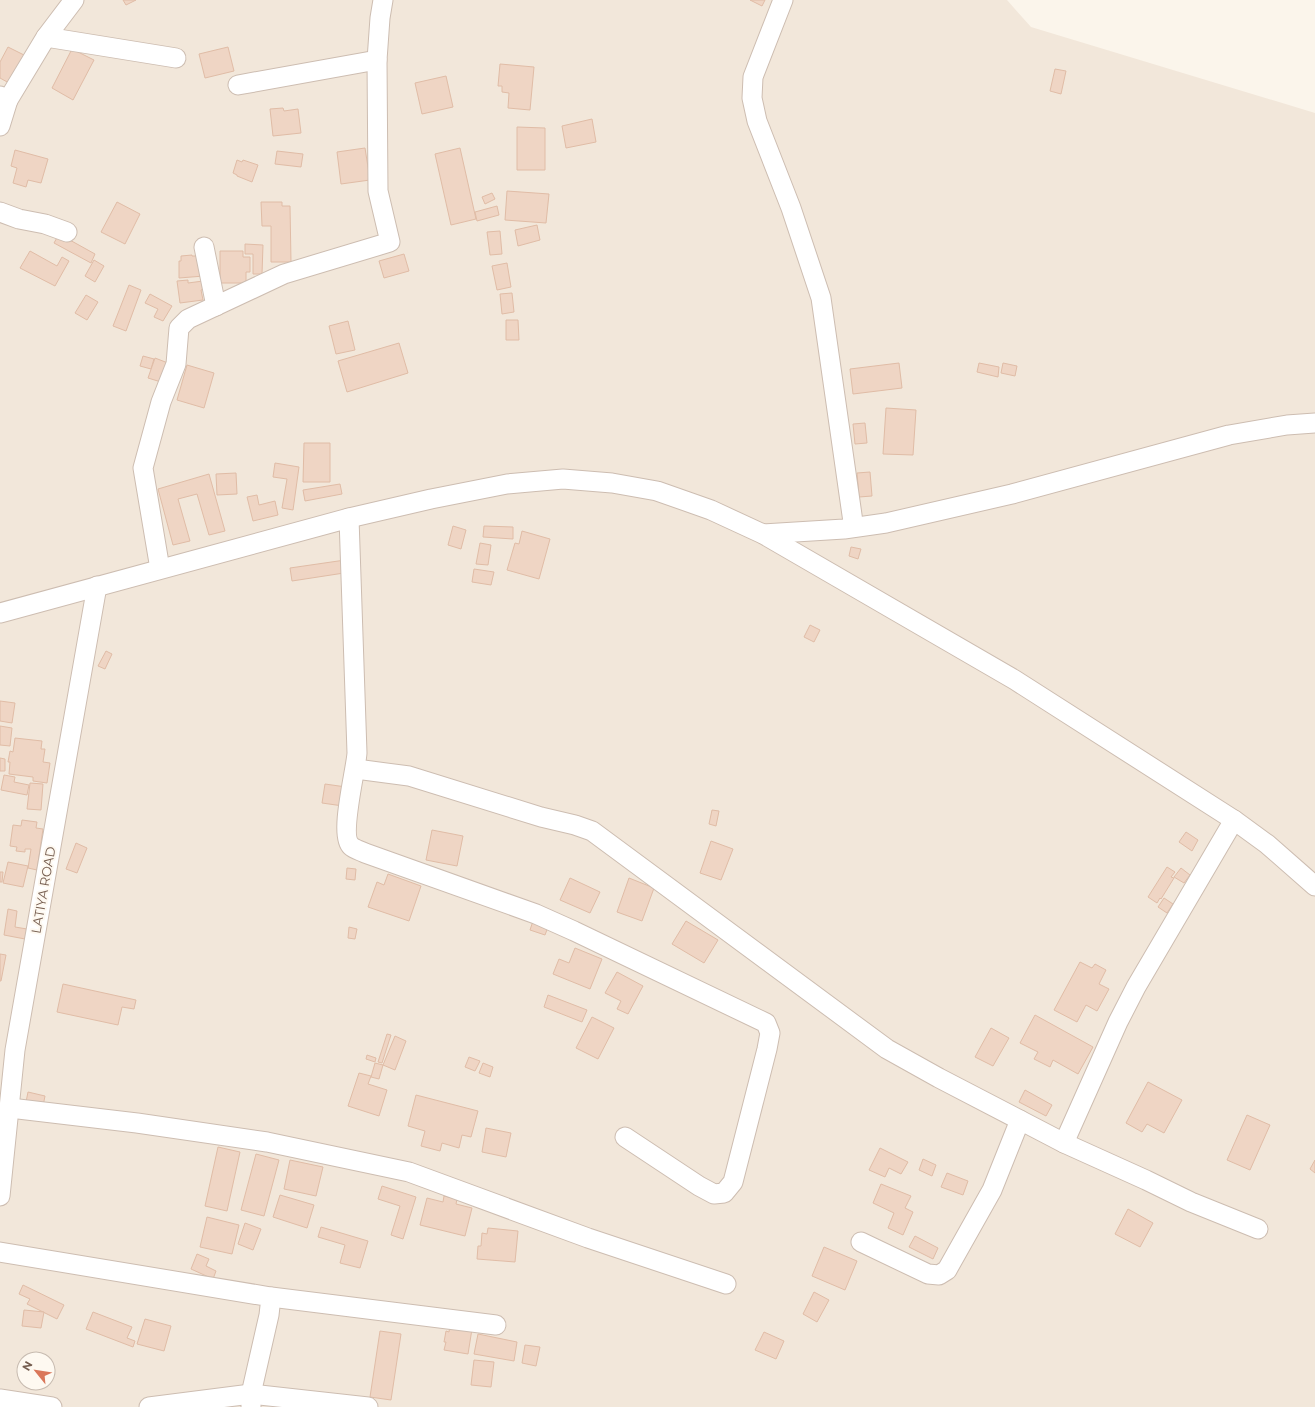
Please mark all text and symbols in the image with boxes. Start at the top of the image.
street label: LATIYA ROAD [27,845,59,935]
north arrow [16,1351,56,1391]
text: N [19,1359,36,1373]

